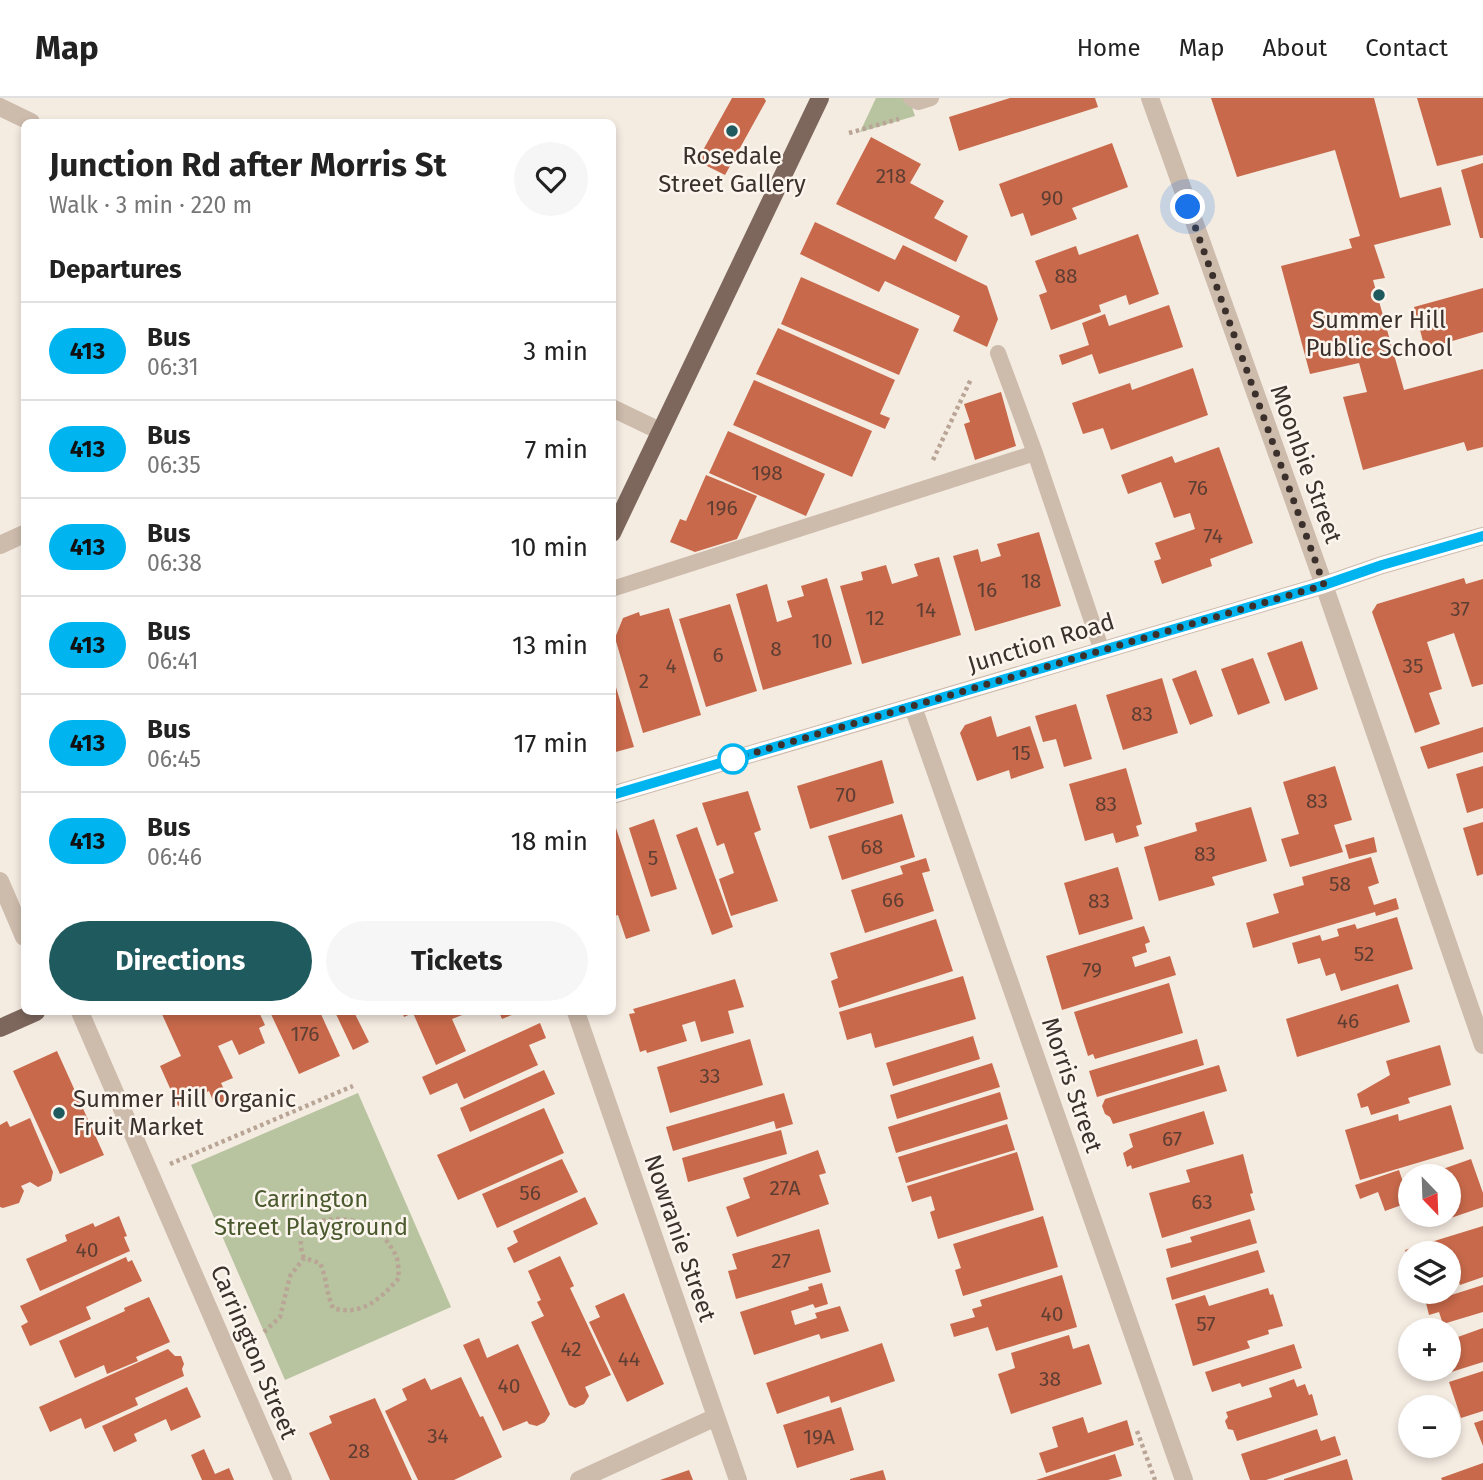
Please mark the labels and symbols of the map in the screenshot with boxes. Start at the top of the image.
marker: Rosedale Street Gallery [724,123,740,139]
place label: Rosedale Street Gallery [658,142,806,198]
house number: 218 [876,163,906,189]
house number: 90 [1041,185,1063,211]
your location [1170,189,1205,224]
house number: 88 [1054,263,1078,289]
marker: Summer Hill Public School [1371,287,1387,303]
place label: Summer Hill Public School [1306,306,1452,362]
street label: Moonbie Street [1264,381,1348,547]
house number: 198 [751,460,783,486]
house number: 76 [1188,475,1208,501]
house number: 196 [706,495,738,521]
house number: 74 [1203,523,1223,549]
house number: 18 [1021,568,1041,594]
house number: 16 [977,577,997,603]
house number: 37 [1450,596,1470,622]
house number: 14 [916,597,936,623]
house number: 12 [865,605,885,631]
street label: Junction Road [964,607,1118,679]
house number: 10 [812,628,832,654]
house number: 8 [770,636,782,662]
house number: 6 [712,642,724,668]
house number: 4 [665,653,677,679]
house number: 35 [1403,653,1424,679]
house number: 2 [639,668,649,694]
house number: 83 [1131,701,1153,727]
house number: 15 [1011,740,1031,766]
unlabelled marker [718,744,748,774]
house number: 70 [836,782,856,808]
house number: 83 [1306,788,1328,814]
house number: 83 [1095,791,1117,817]
house number: 68 [861,834,883,860]
house number: 83 [1194,841,1216,867]
house number: 5 [648,845,658,871]
house number: 58 [1329,871,1351,897]
house number: 66 [882,887,904,913]
house number: 83 [1088,888,1110,914]
house number: 52 [1354,941,1374,967]
house number: 79 [1082,957,1102,983]
house number: 46 [1337,1008,1359,1034]
street label: Morris Street [1036,1014,1108,1156]
house number: 176 [290,1021,320,1047]
house number: 33 [700,1063,720,1089]
place label: Summer Hill Organic Fruit Market [73,1085,296,1141]
marker: Summer Hill Organic Fruit Market [51,1105,67,1121]
house number: 67 [1162,1126,1182,1152]
street label: Nowranie Street [638,1151,722,1325]
north arrow [1398,1164,1461,1227]
house number: 27A [770,1175,800,1201]
house number: 56 [519,1180,541,1206]
park label: Carrington Street Playground [214,1185,408,1241]
house number: 63 [1191,1189,1213,1215]
house number: 40 [76,1237,98,1263]
house number: 27 [771,1248,791,1274]
street label: Carrington Street [205,1261,303,1443]
house number: 40 [1041,1301,1063,1327]
house number: 57 [1196,1311,1216,1337]
house number: 42 [560,1336,582,1362]
house number: 44 [618,1346,640,1372]
house number: 38 [1039,1366,1061,1392]
house number: 40 [498,1373,520,1399]
house number: 34 [427,1423,449,1449]
house number: 19A [803,1424,835,1450]
house number: 28 [348,1438,370,1464]

